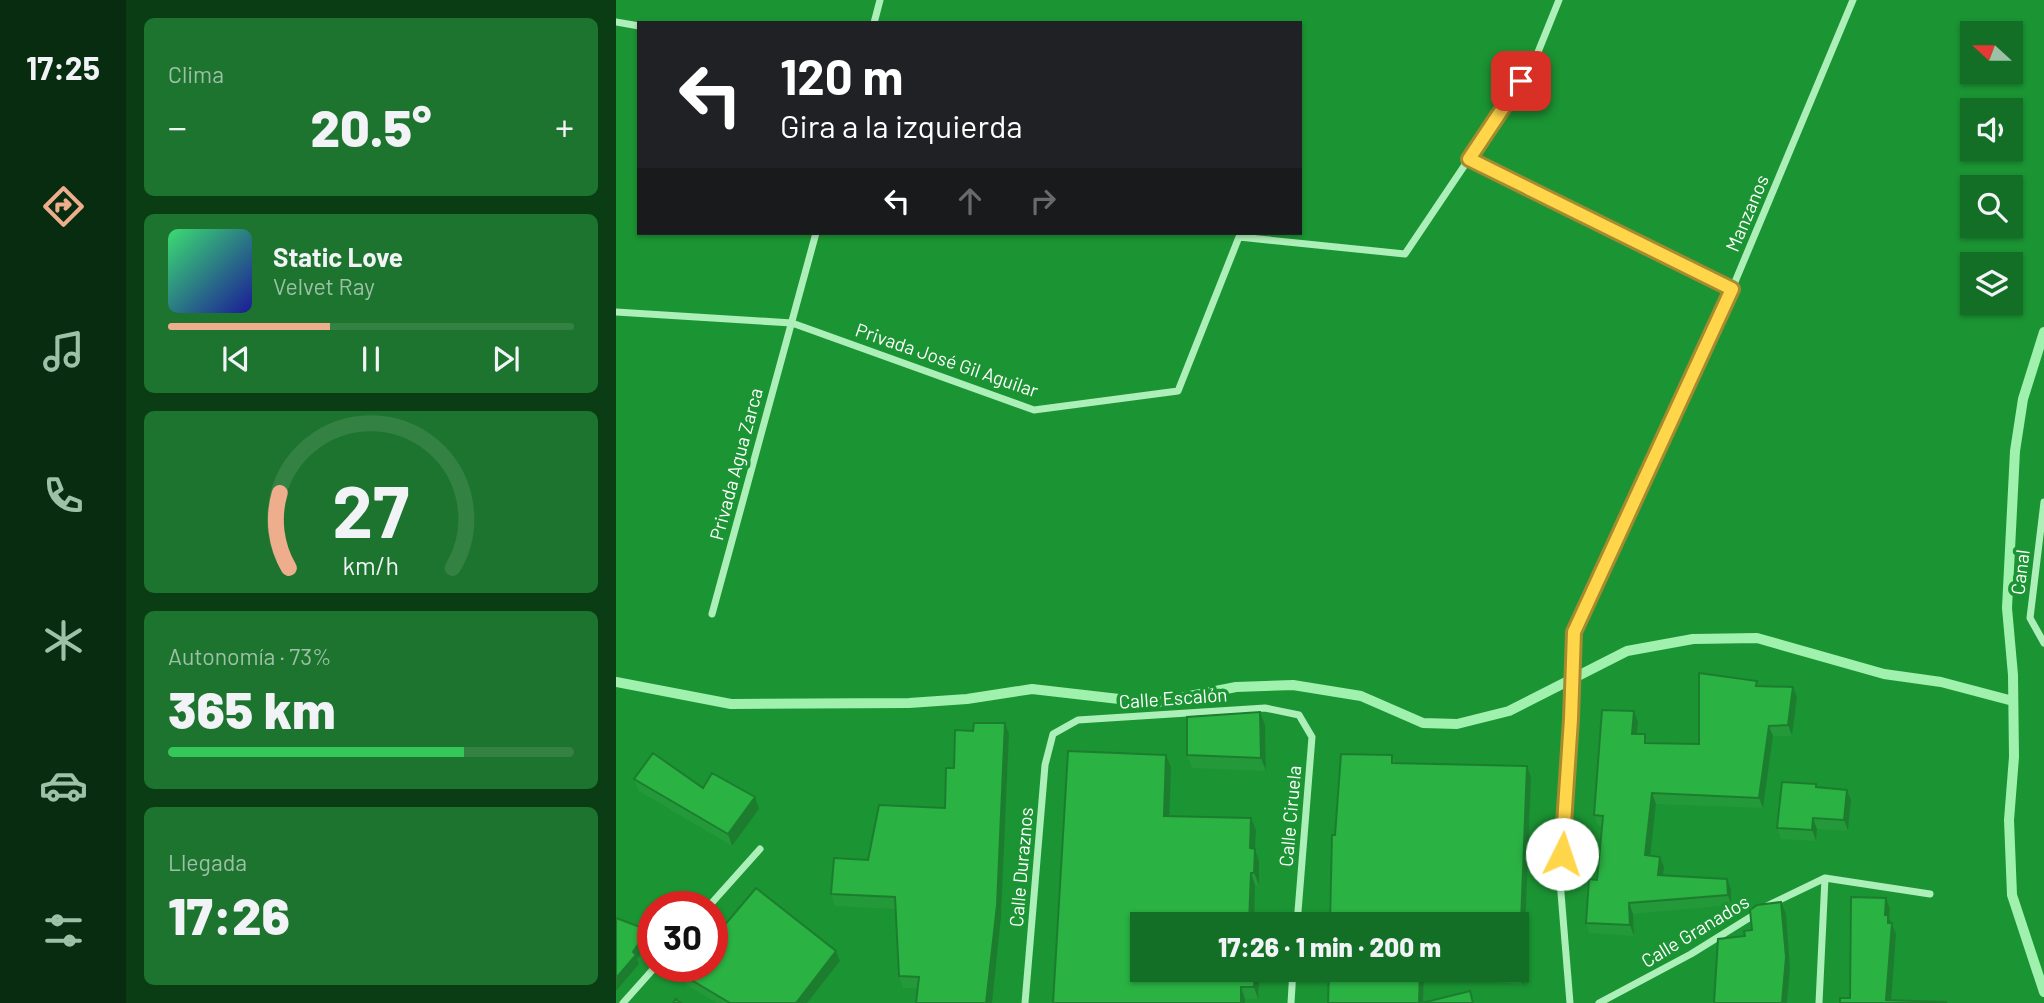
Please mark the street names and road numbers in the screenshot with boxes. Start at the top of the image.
street label: Manzanos [1720,171,1773,255]
street label: Privada José Gil Aguilar [853,317,1042,402]
street label: Privada Agua Zarca [704,385,767,543]
street label: Canal [2005,548,2034,596]
street label: Calle Escalón [1118,682,1228,713]
street label: Calle Ciruela [1274,764,1305,868]
street label: Calle Duraznos [1004,806,1037,928]
street label: Calle Granados [1637,889,1753,972]

